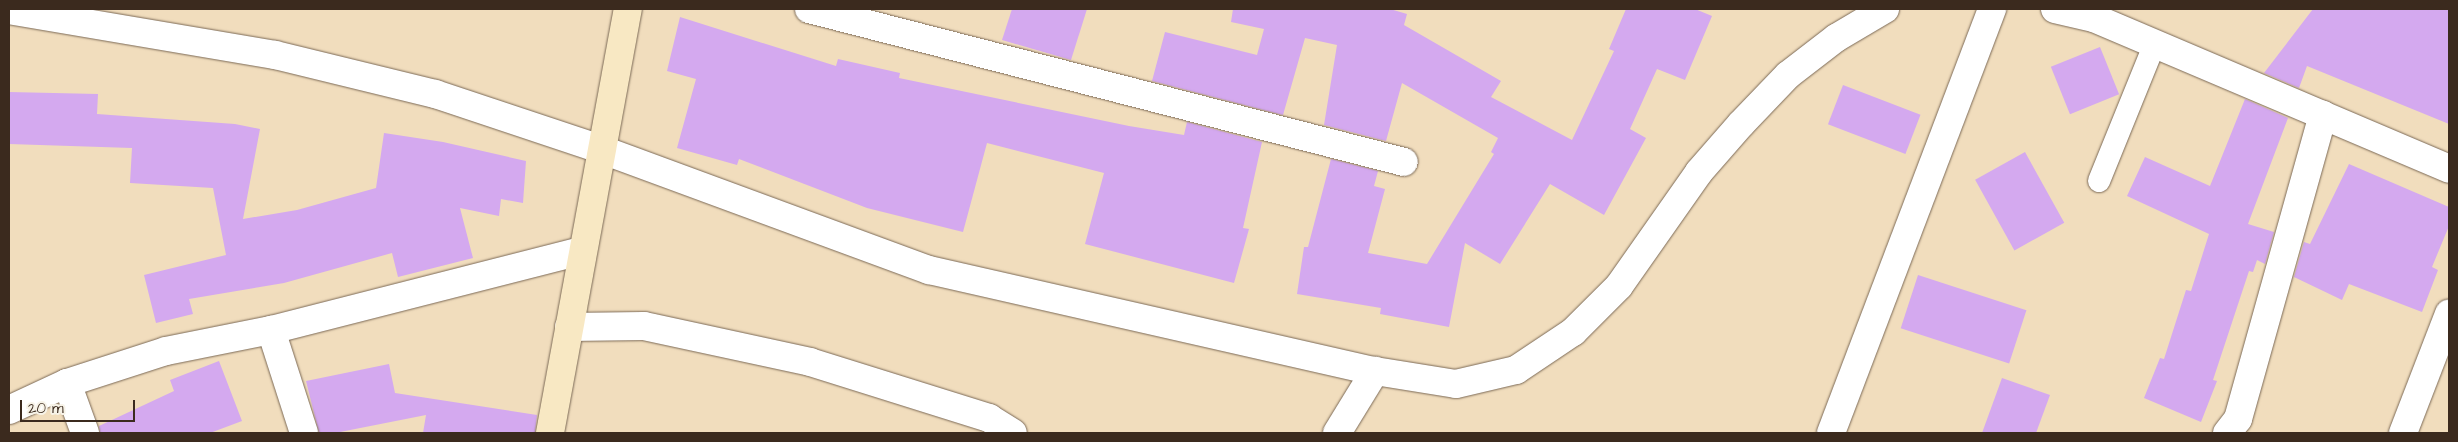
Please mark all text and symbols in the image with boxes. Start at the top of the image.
scale bar [22,390,138,422]
text: 20 m [28,398,64,419]

